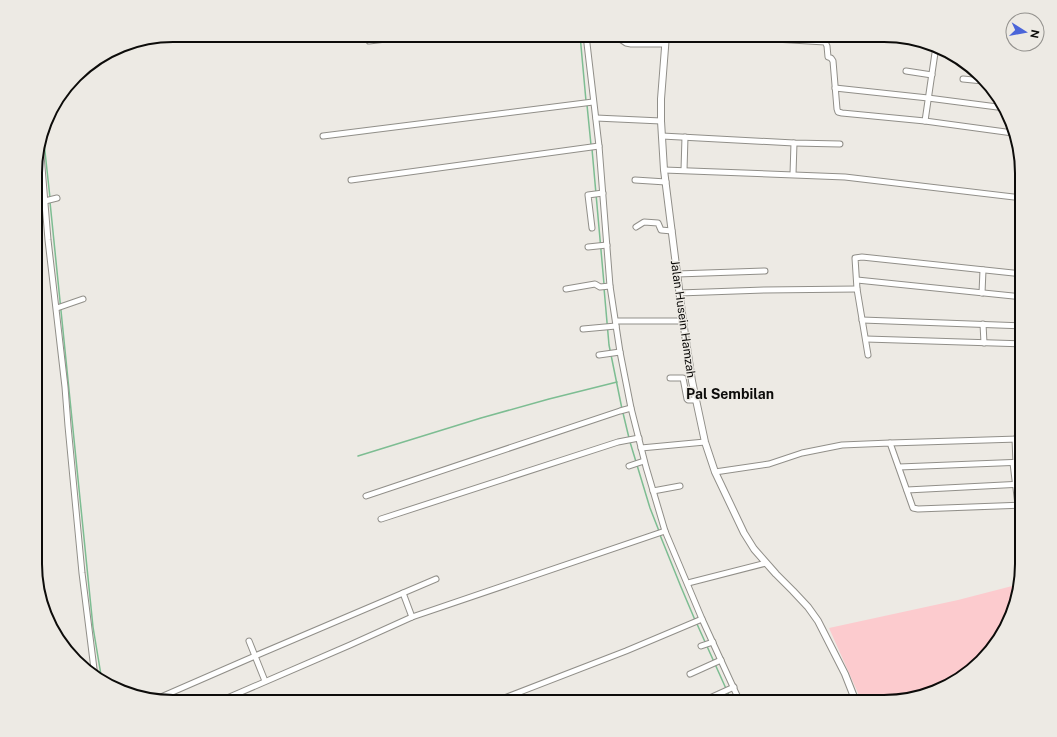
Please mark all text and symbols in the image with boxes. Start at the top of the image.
north arrow [1005,12,1045,52]
text: N [1028,29,1042,39]
street label: Jalan Husein Hamzah [668,259,698,379]
district label: Pal Sembilan [686,386,774,402]

